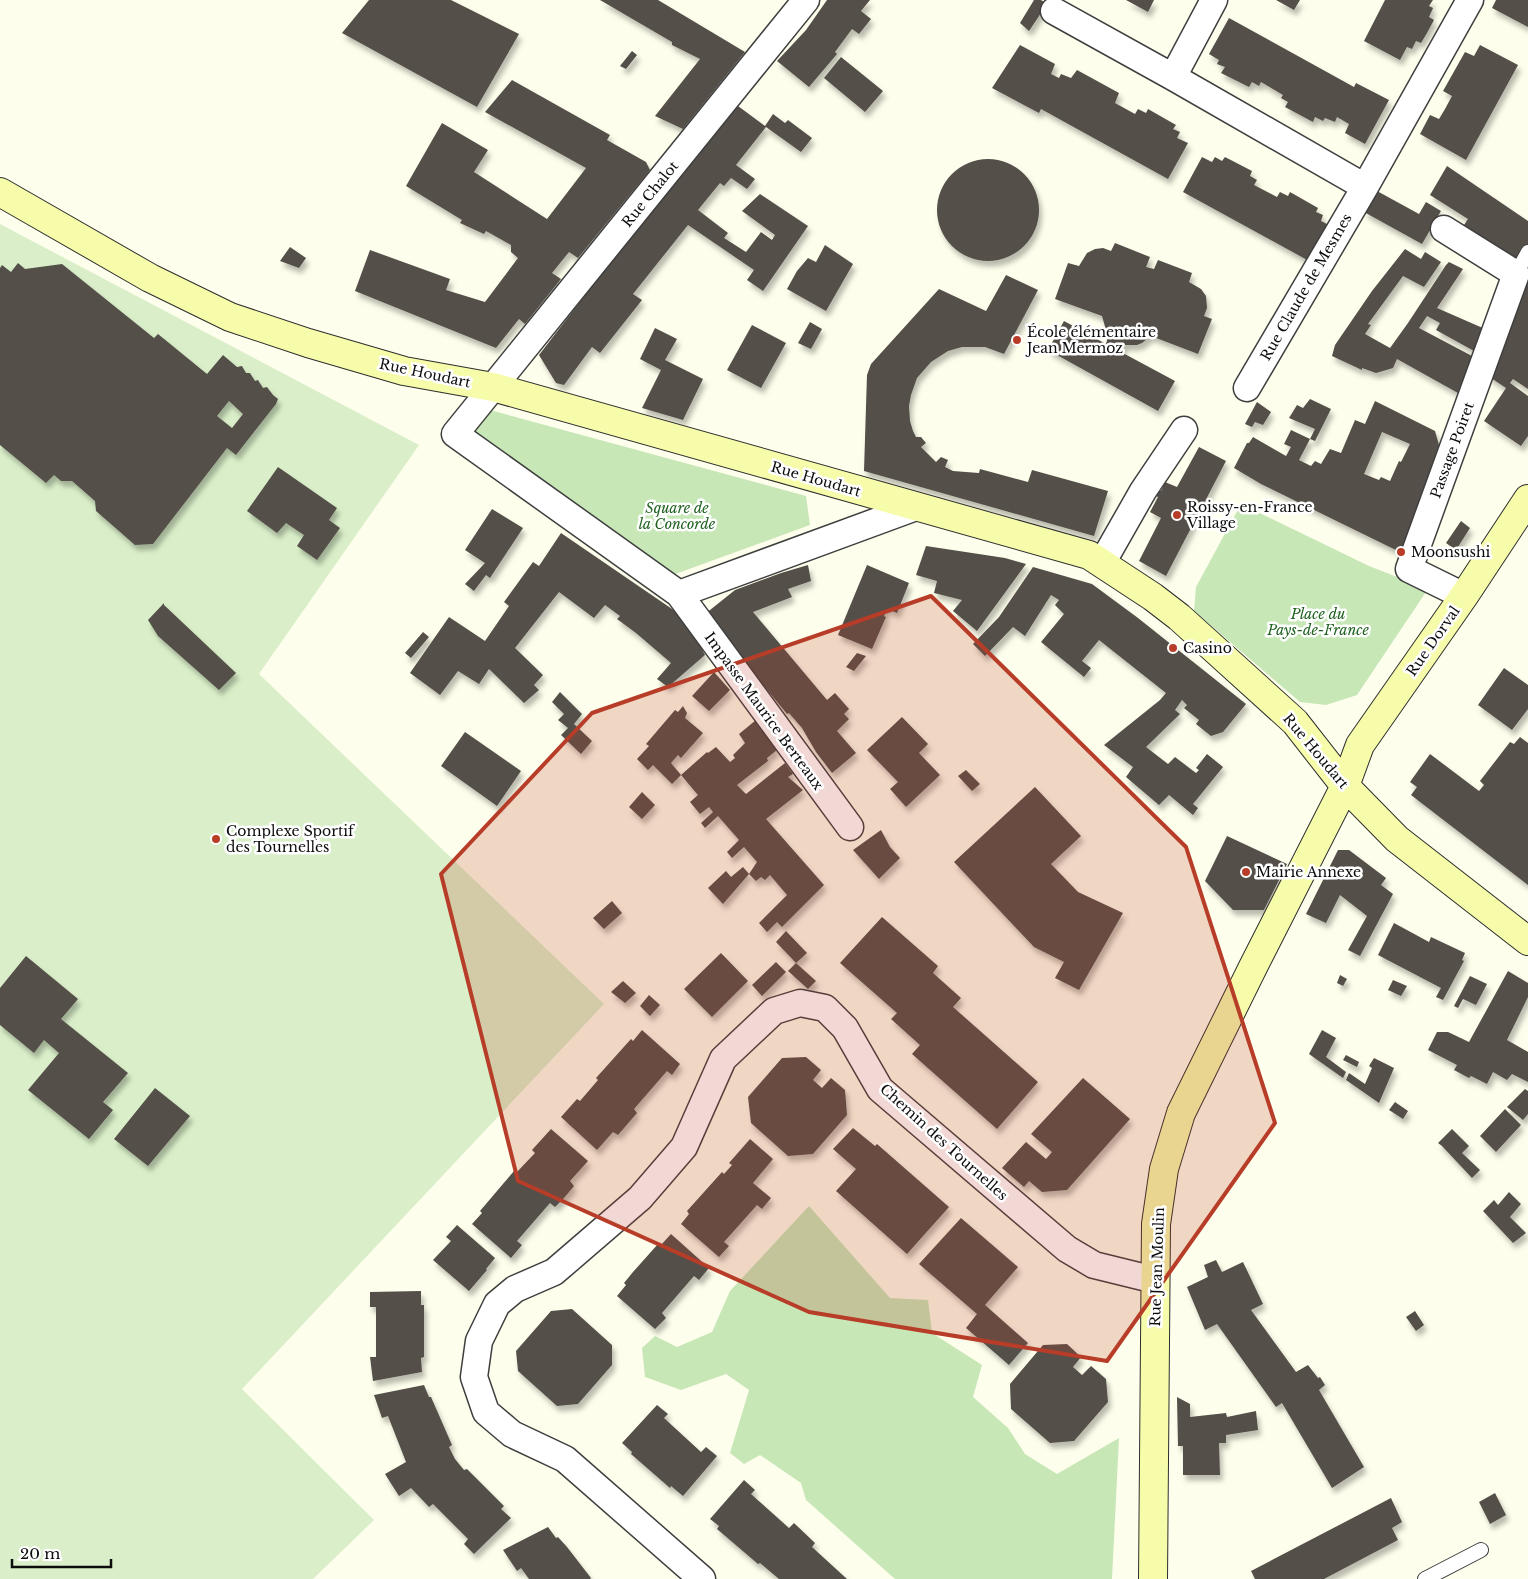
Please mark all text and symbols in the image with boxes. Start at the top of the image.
street label: Rue Chalot [618,157,683,231]
street label: Rue Claude de Mesmes [1256,210,1356,364]
place label: École élémentaire Jean Mermoz [1025,323,1156,357]
marker: École élémentaire Jean Mermoz [1011,334,1023,346]
street label: Rue Houdart [378,355,473,392]
street label: Passage Poiret [1426,399,1478,501]
street label: Rue Houdart [769,458,864,501]
place label: Roissy-en-France Village [1186,498,1312,532]
park label: Square de la Concorde [639,499,716,533]
marker: Roissy-en-France Village [1171,509,1183,521]
place label: Moonsushi [1411,543,1491,561]
marker: Moonsushi [1395,546,1407,558]
street label: Rue Dorval [1402,602,1464,679]
park label: Place du Pays-de-France [1266,605,1369,639]
street label: Impasse Maurice Berteaux [701,629,828,794]
place label: Casino [1183,639,1232,657]
marker: Casino [1167,642,1179,654]
street label: Rue Houdart [1279,710,1353,793]
place label: Complexe Sportif des Tournelles [226,822,356,856]
marker: Complexe Sportif des Tournelles [210,833,222,845]
place label: Mairie Annexe [1256,863,1361,881]
marker: Mairie Annexe [1240,866,1252,878]
street label: Chemin des Tournelles [876,1080,1012,1204]
street label: Rue Jean Moulin [1146,1207,1168,1327]
scale bar [12,1536,111,1568]
text: 20 m [20,1544,60,1563]

